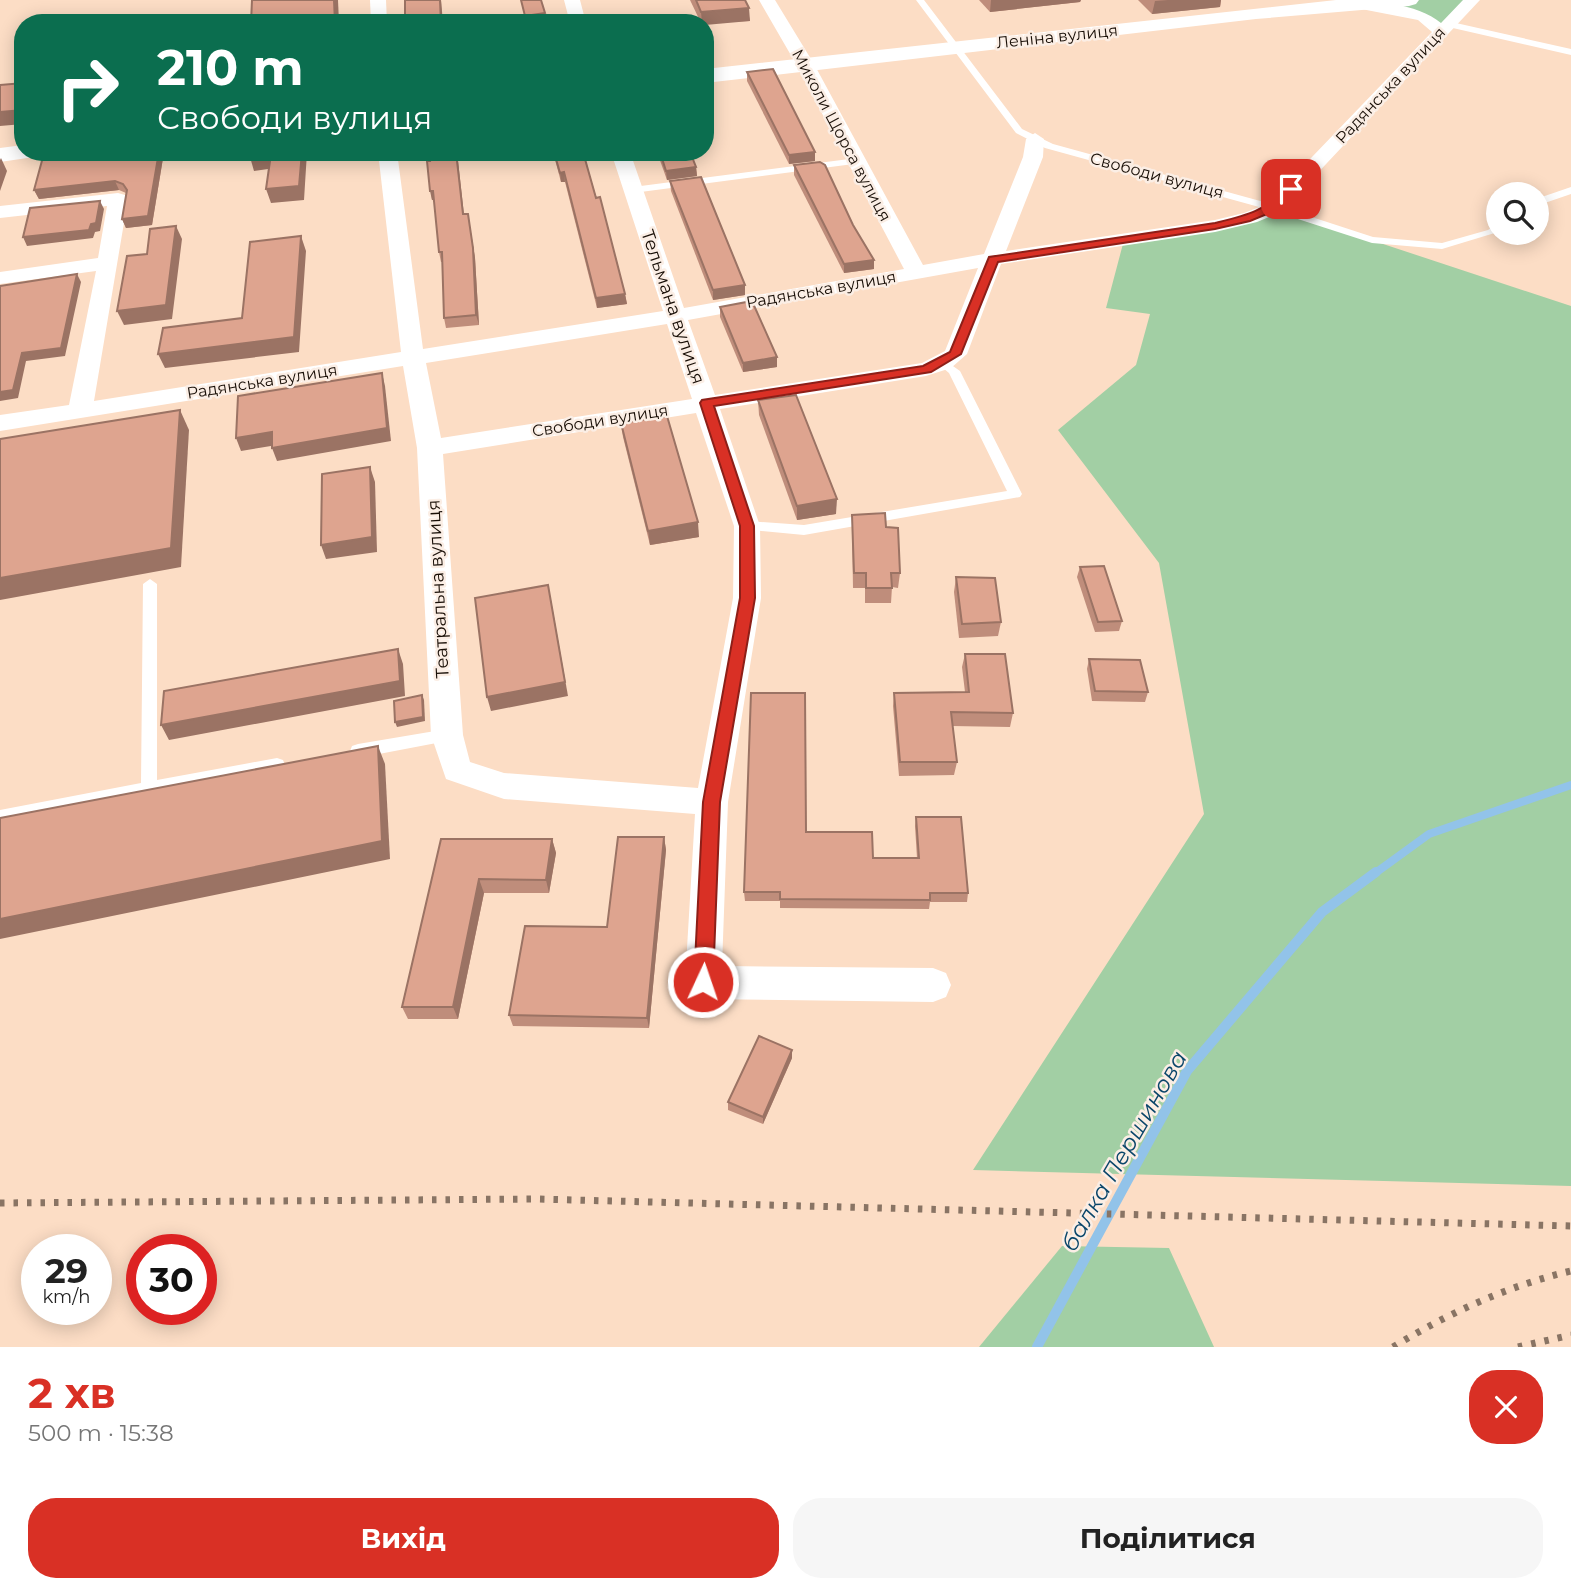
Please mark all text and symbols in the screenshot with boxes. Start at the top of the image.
street label: Леніна вулиця [995,21,1119,52]
street label: Радянська вулиця [1332,23,1449,147]
text: 210 m [157,38,304,97]
icon: right [42,42,133,133]
street label: Миколи Щорса вулиця [788,46,895,225]
text: Свободи вулиця [157,98,432,137]
street label: Свободи вулиця [1088,148,1226,202]
pin [1261,159,1321,219]
icon: arrive [1272,170,1310,208]
map controls [1486,182,1549,245]
button: search [1486,182,1549,245]
street label: Тельмана вулиця [636,227,710,387]
street label: Радянська вулиця [745,267,898,312]
street label: Радянська вулиця [185,360,339,403]
street label: Свободи вулиця [531,400,670,441]
street label: Театральна вулиця [422,499,454,679]
position arrow [666,945,740,1019]
water label: балка Першинова [1055,1046,1193,1256]
speed limit sign: 30 [126,1234,217,1325]
text: 29 [45,1249,88,1292]
text: km/h [42,1286,91,1308]
text: 2 хв [28,1367,116,1419]
button: close [1469,1370,1543,1444]
text: 500 m · 15:38 [28,1419,174,1447]
button: Вихід [28,1498,779,1578]
button: Поділитися [793,1498,1543,1578]

